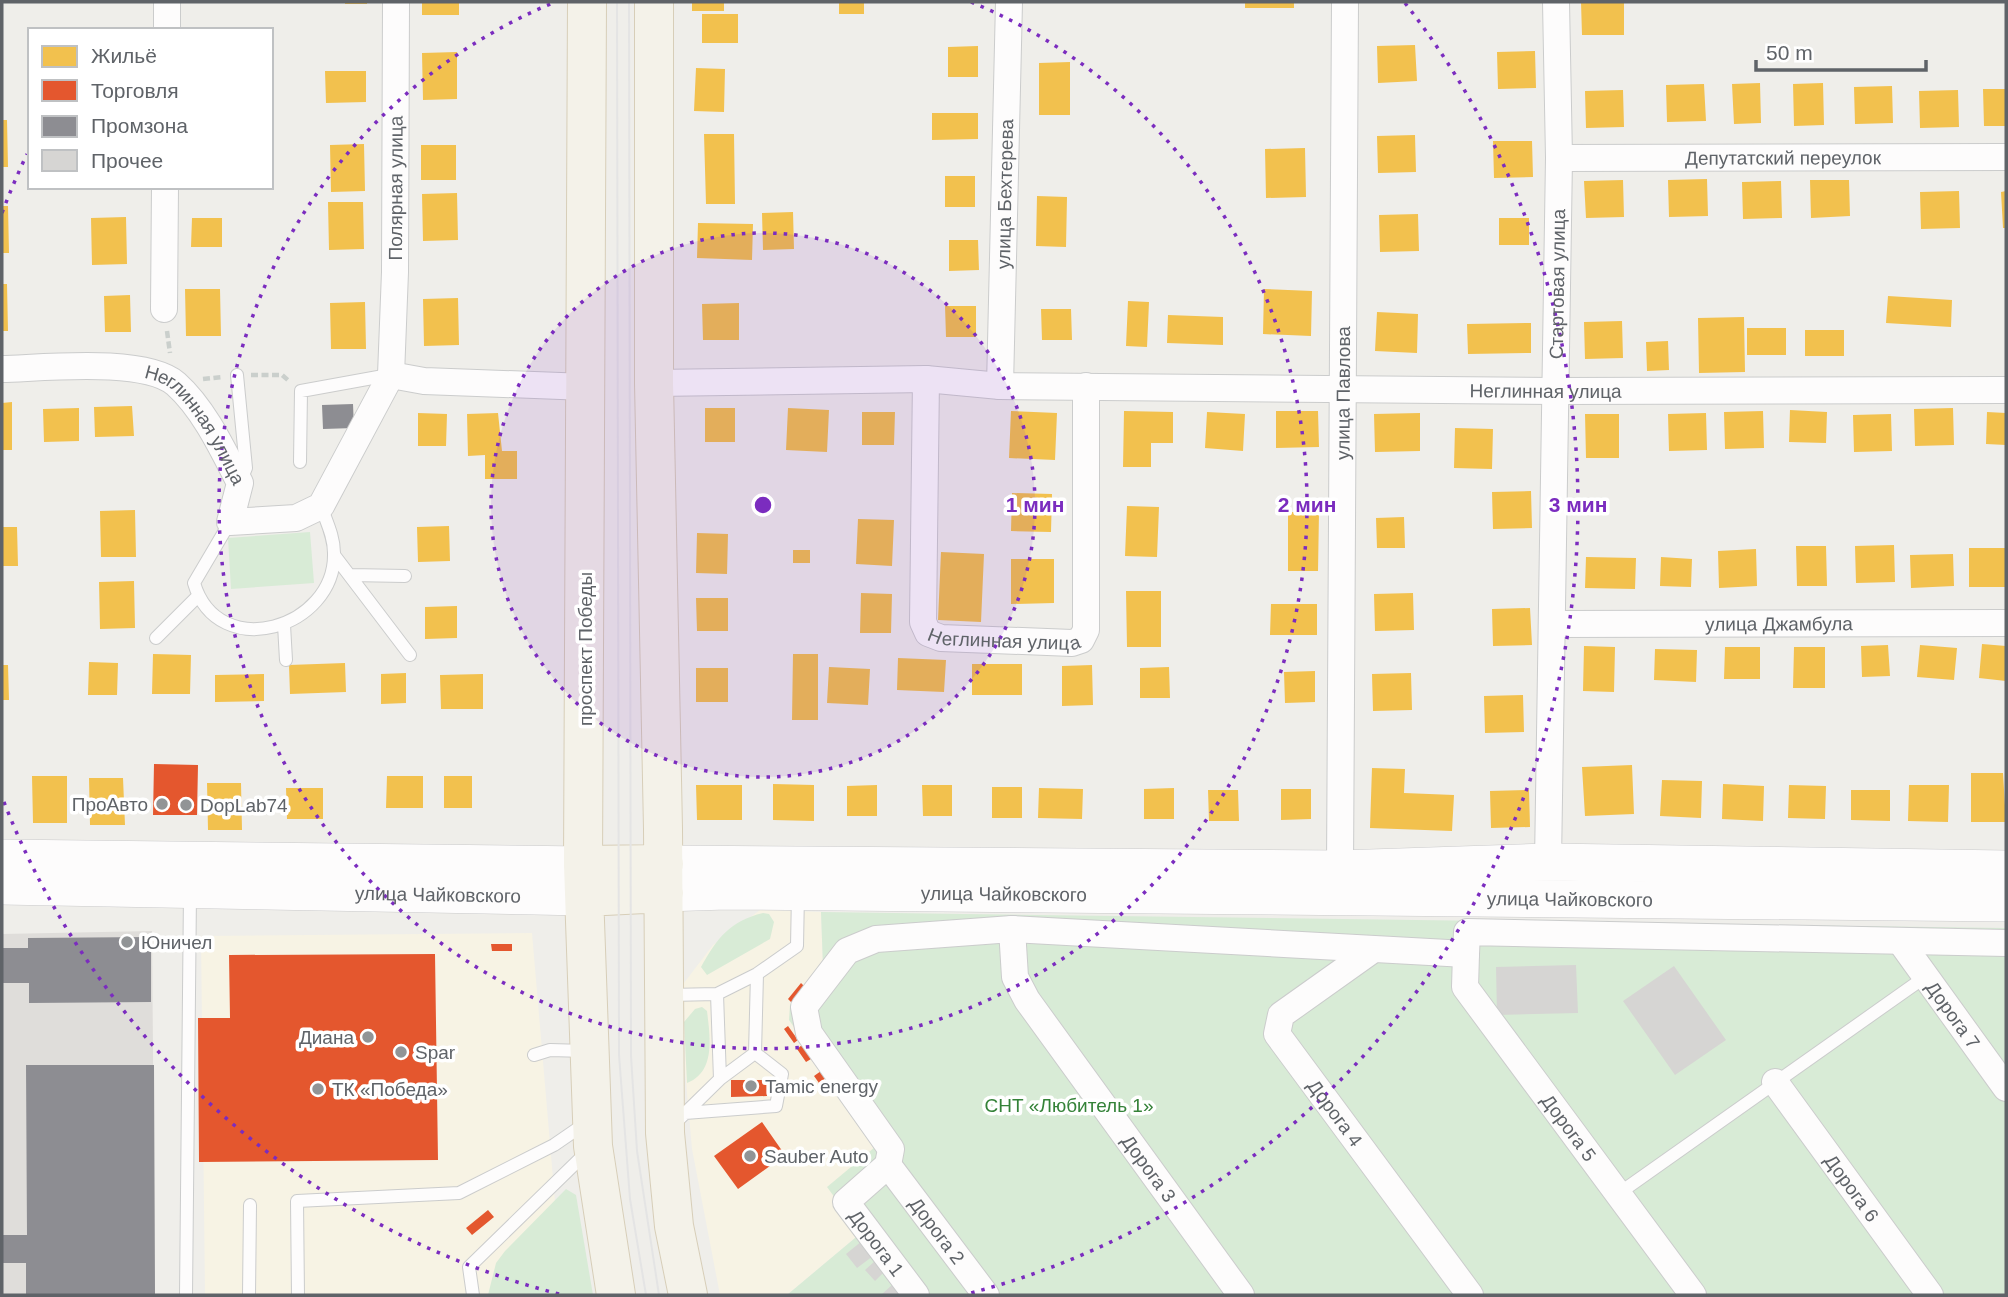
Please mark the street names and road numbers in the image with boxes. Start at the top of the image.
street label: Полярная улица [385,115,406,260]
street label: улица Бехтерева [992,118,1017,269]
street label: Депутатский переулок [1685,147,1882,168]
street label: Стартовая улица [1545,208,1569,359]
street label: улица Павлова [1332,326,1354,460]
street label: Неглинная улица [143,361,250,488]
street label: Неглинная улица [1470,380,1622,402]
street label: проспект Победы [575,572,596,726]
street label: улица Джамбула [1705,613,1853,634]
street label: Неглинная улица [925,624,1083,654]
street label: улица Чайковского [355,882,521,906]
street label: улица Чайковского [921,882,1087,905]
street label: улица Чайковского [1487,888,1653,910]
street label: Дорога 7 [1922,977,1984,1052]
street label: Дорога 4 [1304,1075,1367,1151]
street label: Дорога 5 [1538,1090,1601,1165]
street label: Дорога 3 [1118,1131,1180,1206]
street label: Дорога 6 [1821,1150,1883,1226]
street label: Дорога 2 [906,1193,969,1268]
street label: Дорога 1 [845,1205,908,1280]

